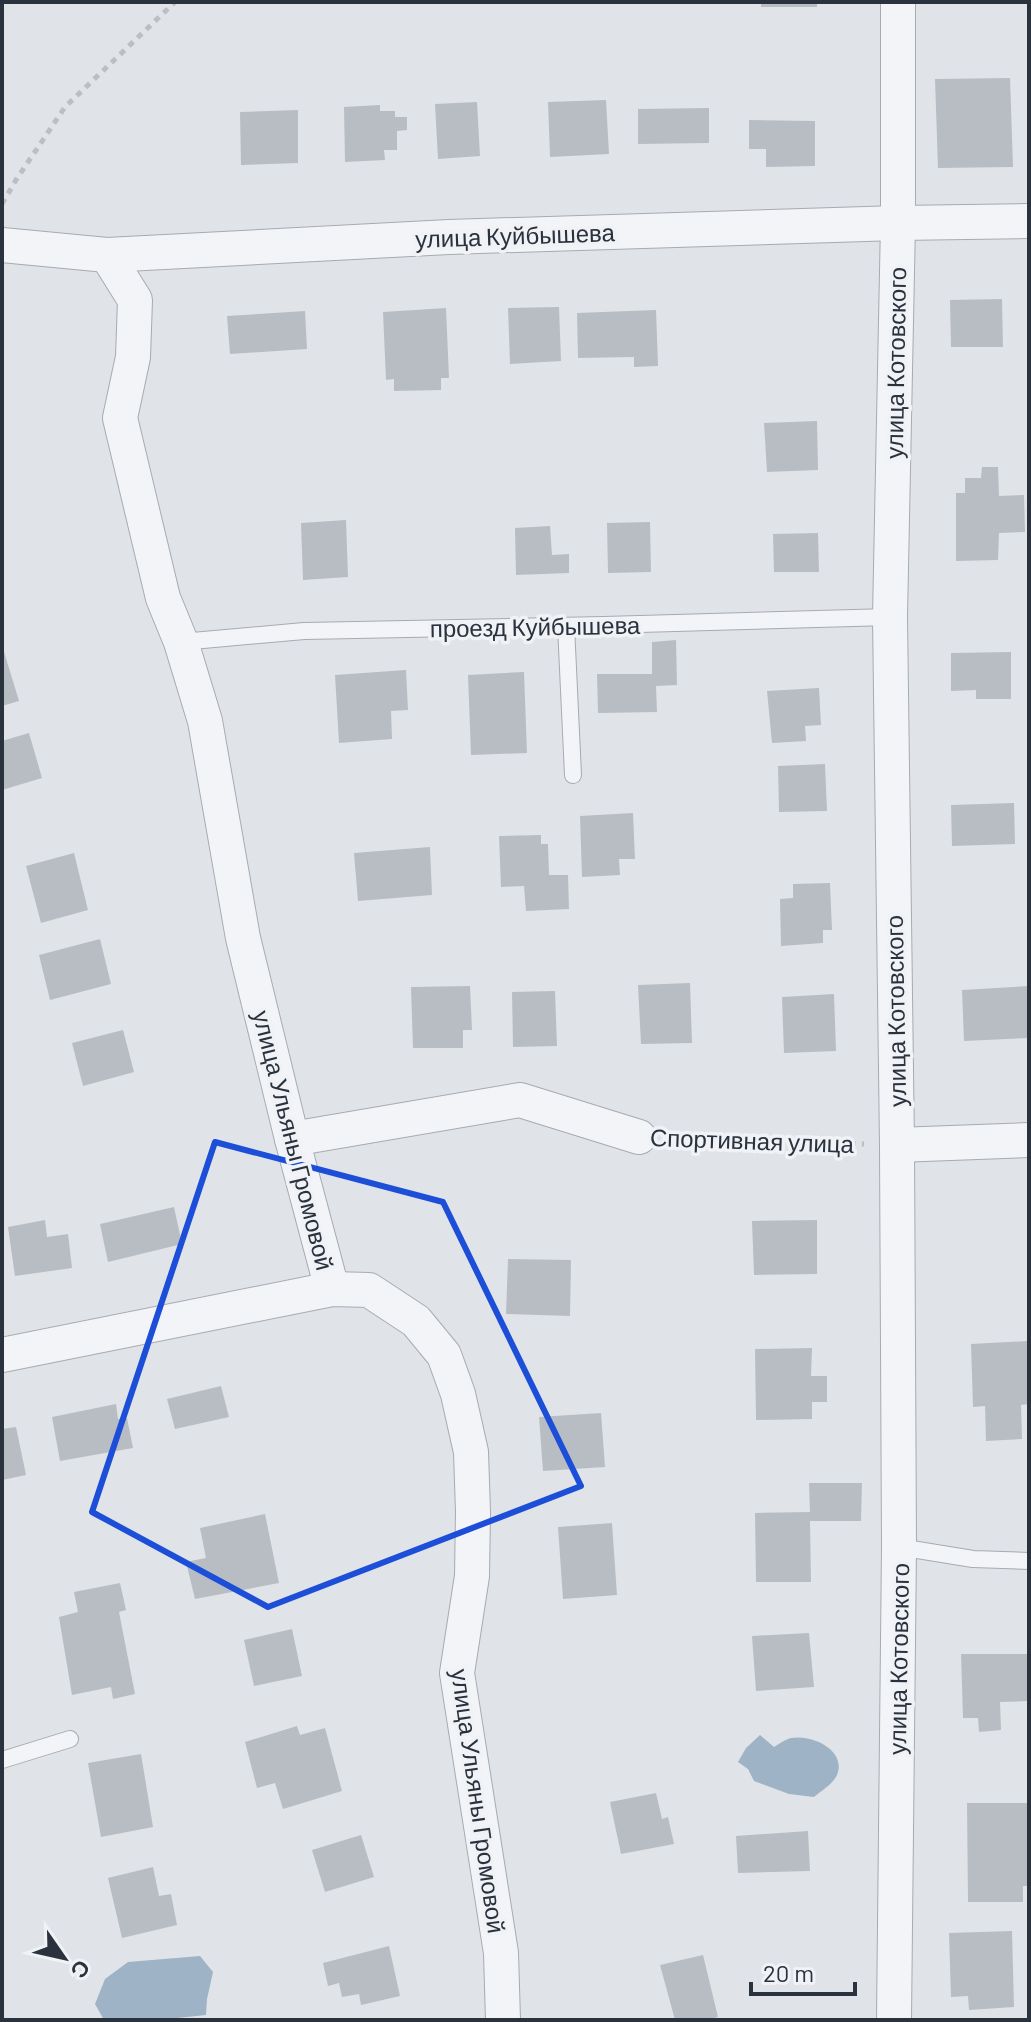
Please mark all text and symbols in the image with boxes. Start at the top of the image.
street label: улица Куйбышева [415,217,616,253]
street label: улица Котовского [879,267,911,459]
street label: проезд Куйбышева [429,610,641,642]
street label: улица Котовского [879,915,911,1107]
street label: улица Ульяны Громовой [248,1007,340,1273]
street label: Спортивная улица [650,1122,855,1158]
street label: улица Котовского [882,1563,914,1755]
street label: улица Ульяны Громовой [446,1667,512,1935]
north arrow [24,1918,104,1998]
scale bar [751,1946,855,1996]
text: С [66,1956,97,1984]
text: 20 m [763,1958,814,1987]

